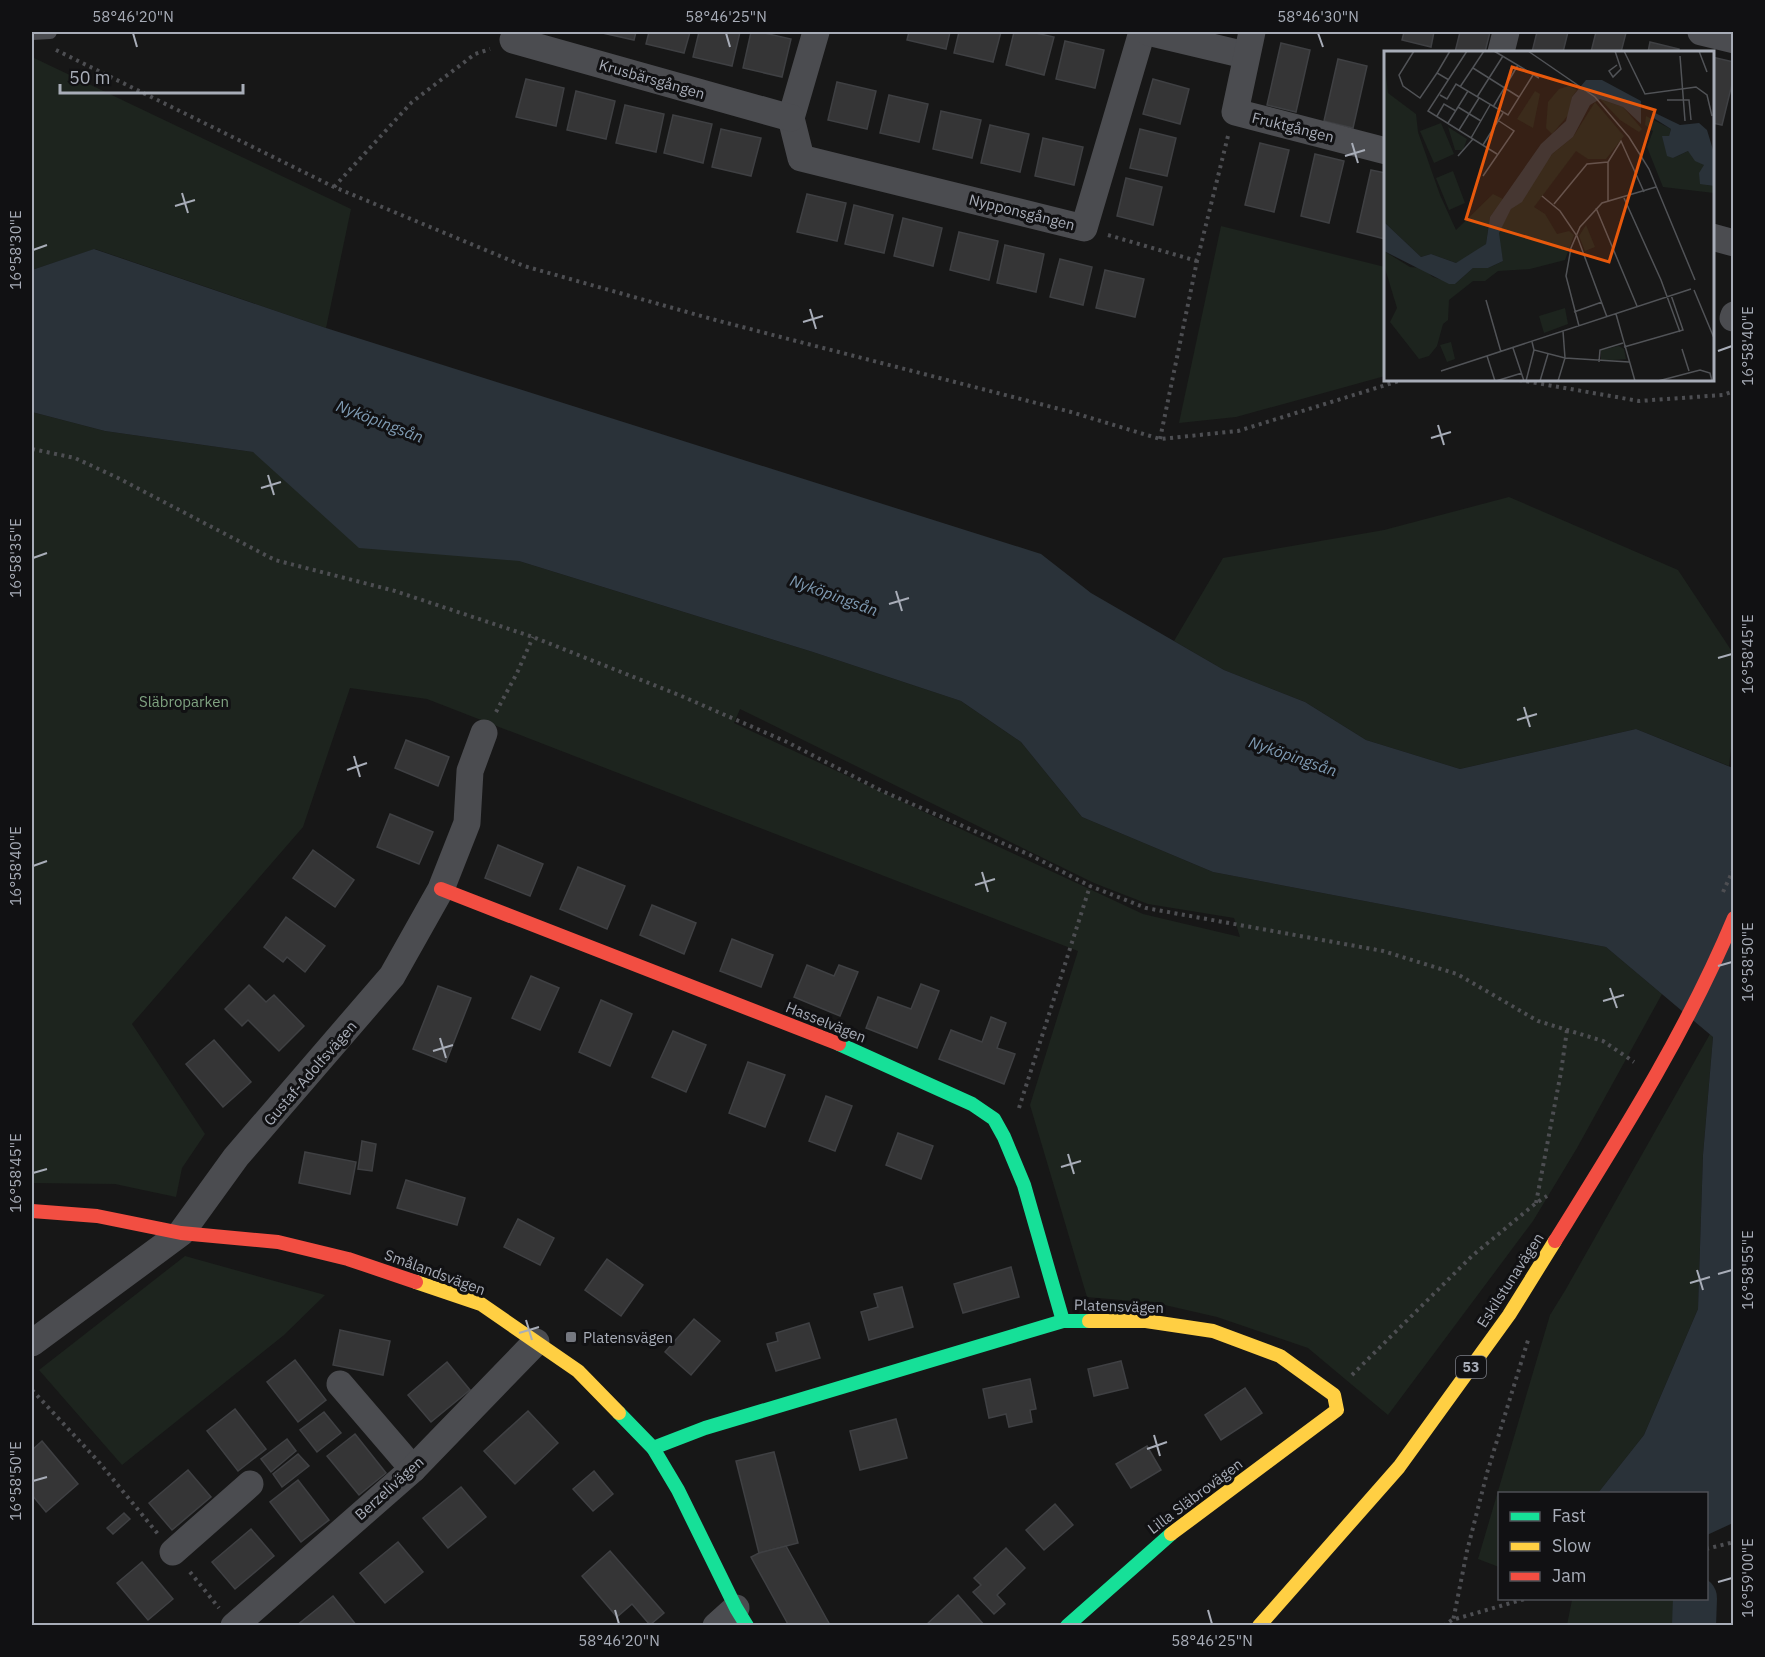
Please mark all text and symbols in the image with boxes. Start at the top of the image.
text: 58°46'20"N [92,7,174,26]
text: 58°46'25"N [685,7,767,26]
text: 58°46'30"N [1277,7,1359,26]
inset map [1384,51,1714,381]
street label: Krusbärsgången [597,55,707,103]
scale bar [60,57,243,95]
text: 50 m [69,66,111,89]
street label: Fruktgången [1250,108,1336,146]
street label: Nypponsgången [967,190,1077,234]
text: 16°58'30"E [6,210,25,290]
text: 16°58'40"E [1738,306,1757,386]
water label: Nyköpingsån [334,395,426,447]
text: 16°58'35"E [6,518,25,598]
water label: Nyköpingsån [787,570,881,620]
text: 16°58'45"E [1738,614,1757,694]
park label: Släbroparken [139,692,229,711]
water label: Nyköpingsån [1246,732,1340,780]
text: 16°58'40"E [6,826,25,906]
text: 16°58'50"E [1738,922,1757,1002]
street label: Hasselvägen [783,997,869,1047]
street label: Gustaf-Adolfsvägen [259,1017,361,1129]
text: 16°58'45"E [6,1133,25,1213]
street label: Eskilstunavägen [1472,1229,1548,1331]
text: 16°58'55"E [1738,1230,1757,1310]
street label: Smålandsvägen [382,1245,488,1299]
street label: Platensvägen [1074,1295,1164,1317]
place label: Platensvägen [583,1328,673,1347]
marker: Platensvägen [564,1330,578,1344]
road number: 53 [1456,1356,1486,1378]
text: 16°58'50"E [6,1441,25,1521]
street label: Berzelivägen [351,1452,427,1524]
street label: Lilla Släbrovägen [1144,1454,1246,1538]
legend [1498,1492,1708,1600]
text: Fast [1552,1504,1586,1527]
text: Slow [1552,1534,1591,1557]
text: 16°59'00"E [1738,1538,1757,1618]
text: Jam [1552,1564,1587,1587]
text: 58°46'20"N [578,1631,660,1650]
text: 58°46'25"N [1171,1631,1253,1650]

